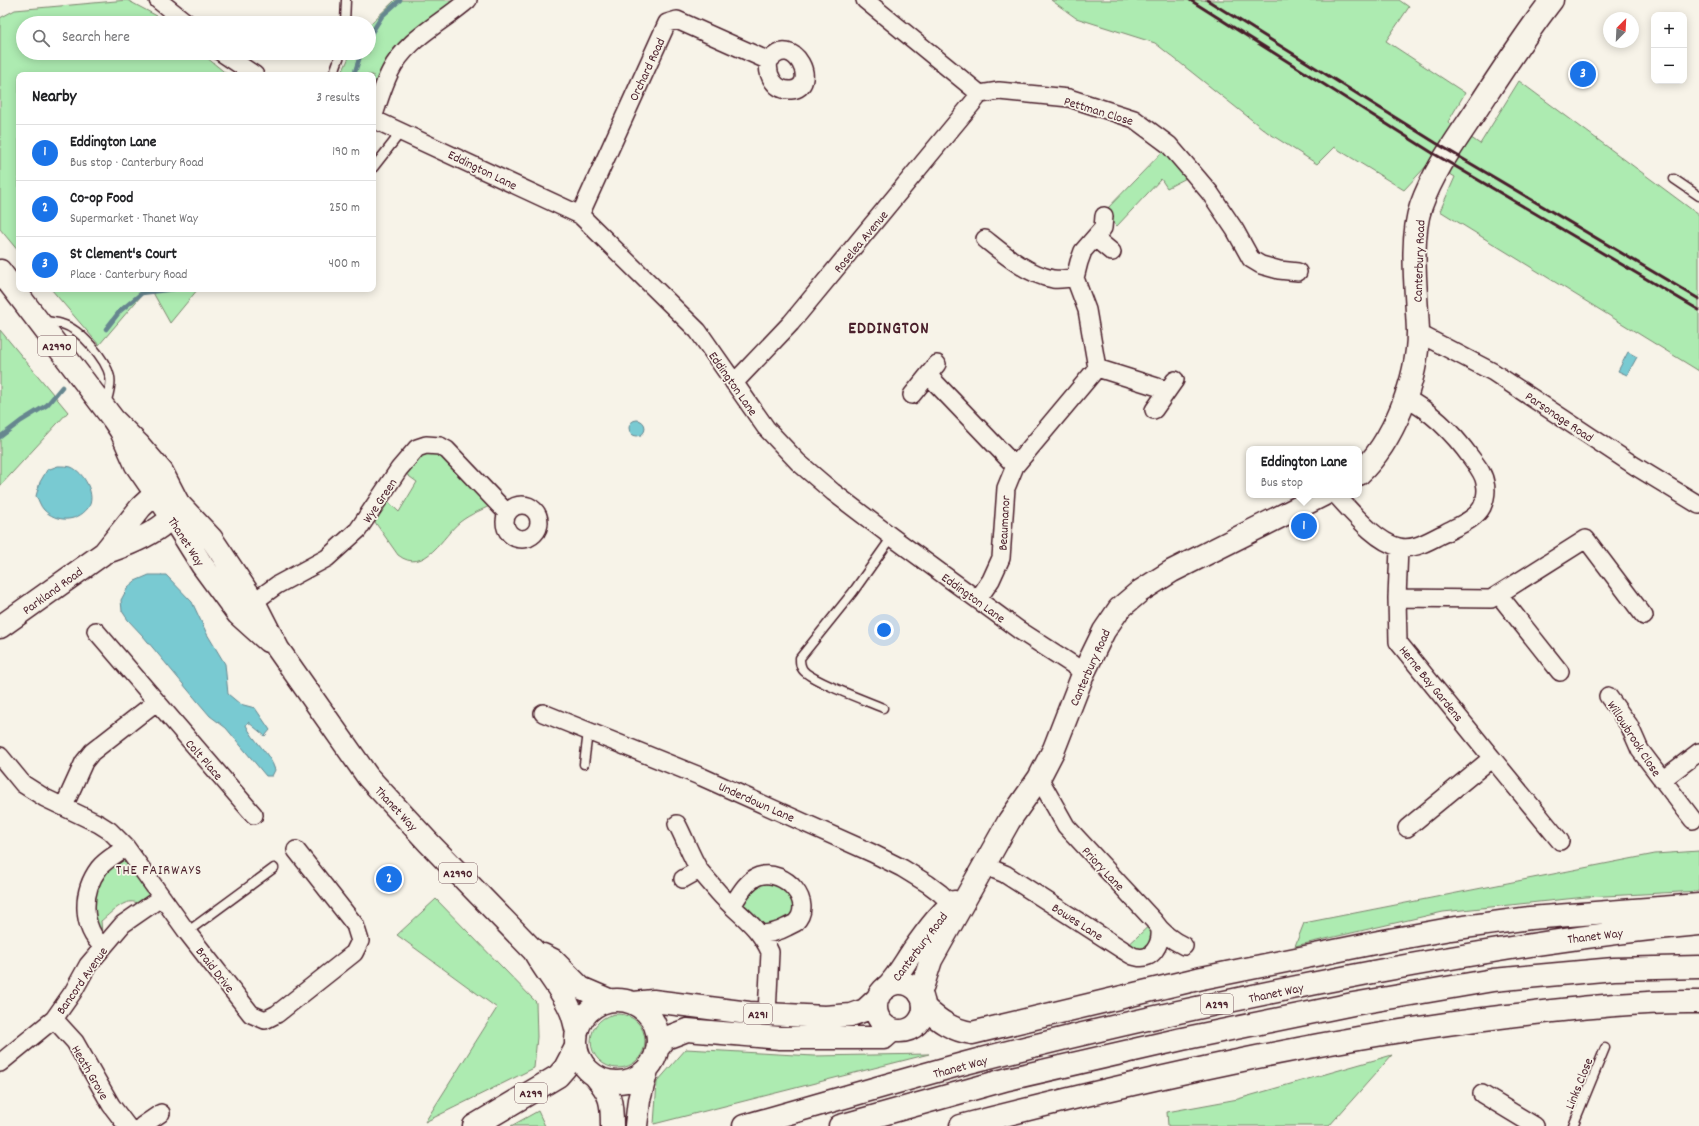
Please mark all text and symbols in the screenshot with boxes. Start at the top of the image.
north arrow [1603,12,1639,48]
map controls [1651,12,1687,84]
button: + [1651,12,1687,48]
search box [16,16,376,60]
icon: search [30,27,52,49]
text: Search here [62,27,130,49]
street label: Orchard Road [625,35,671,105]
button: − [1651,48,1687,84]
pin: 3 [1570,59,1596,89]
text: Nearby [32,86,76,110]
text: 3 results [316,89,360,108]
street label: Pettman Close [1061,93,1136,132]
text: Eddington Lane [70,132,156,154]
text: 1 [44,143,46,162]
text: 190 m [332,143,360,162]
street label: Eddington Lane [444,146,520,196]
text: Bus stop · Canterbury Road [70,154,204,173]
text: Co-op Food [70,188,133,210]
text: 2 [42,199,48,218]
text: 250 m [329,199,360,218]
street label: Roselea Avenue [830,207,894,278]
text: Supermarket · Thanet Way [70,210,198,229]
street label: Canterbury Road [1410,220,1431,303]
text: St Clement's Court [70,244,177,266]
text: 3 [42,255,48,274]
text: 400 m [329,255,360,274]
text: Place · Canterbury Road [70,266,187,285]
district label: EDDINGTON [848,318,930,342]
road number: A2990 [38,336,76,356]
street label: Eddington Lane [703,348,761,421]
street label: Parsonage Road [1521,388,1597,448]
popup [1246,446,1362,498]
text: Eddington Lane [1261,452,1347,474]
text: Bus stop [1261,474,1303,493]
street label: Wye Green [359,475,403,528]
street label: Beaumanor [995,495,1016,551]
pin: 1 [1291,511,1317,541]
street label: Thanet Way [162,514,208,571]
street label: Parkland Road [19,564,88,620]
street label: Eddington Lane [937,569,1009,629]
your location [874,620,894,640]
street label: Canterbury Road [1066,626,1117,710]
street label: Herne Bay Gardens [1393,642,1467,727]
street label: Willowbrook Close [1601,698,1665,781]
street label: Colt Place [180,736,227,786]
street label: Underdown Lane [715,778,797,829]
street label: Thanet Way [369,783,422,837]
street label: Priory Lane [1076,843,1128,897]
district label: THE FAIRWAYS [116,861,202,881]
road number: A2990 [439,863,477,883]
pin: 2 [376,864,402,894]
street label: Bowes Lane [1047,899,1106,947]
street label: Canterbury Road [889,909,953,986]
street label: Thanet Way [1567,925,1625,950]
street label: Bancord Avenue [53,944,114,1019]
street label: Braid Drive [190,944,238,998]
street label: Thanet Way [1247,979,1306,1010]
road number: A299 [1201,994,1233,1014]
road number: A291 [744,1004,772,1024]
street label: Heath Grove [65,1042,112,1104]
street label: Thanet Way [931,1052,991,1085]
street label: Links Close [1561,1055,1599,1113]
road number: A299 [515,1083,547,1103]

